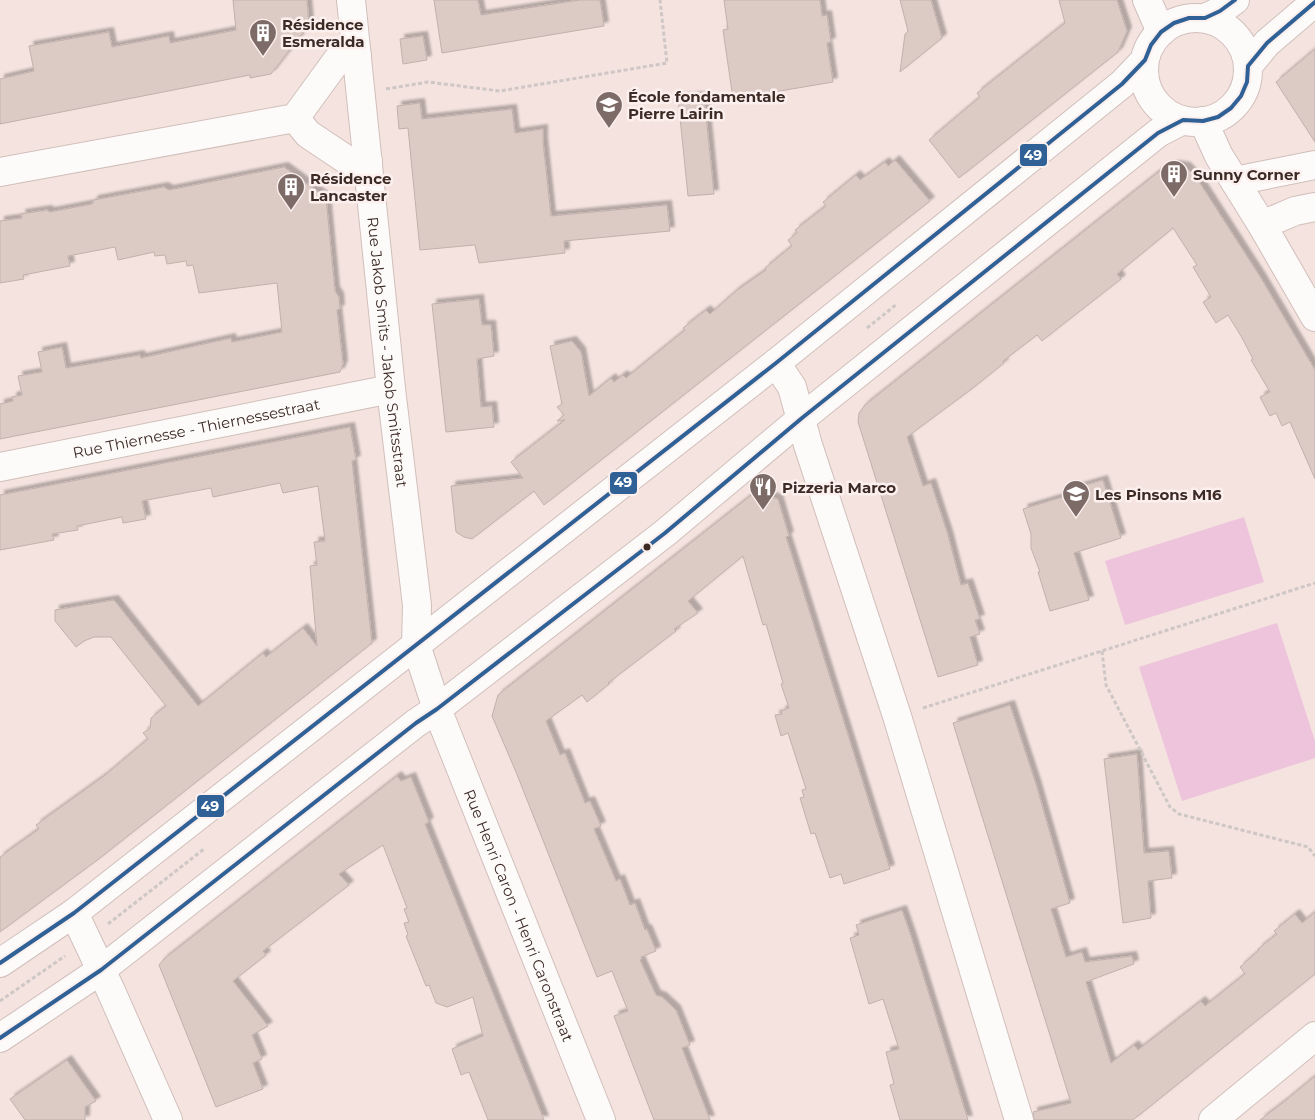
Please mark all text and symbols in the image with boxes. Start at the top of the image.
place label: Résidence Esmeralda [282,15,365,51]
building icon: Résidence Esmeralda [248,18,278,57]
place label: École fondamentale Pierre Lairin [628,87,786,123]
school or university icon: École fondamentale Pierre Lairin [594,90,624,129]
line badge: 49 [1019,143,1048,167]
text: 49 [1024,146,1042,164]
building icon: Sunny Corner [1159,159,1189,198]
place label: Sunny Corner [1193,165,1300,184]
place label: Résidence Lancaster [310,169,391,205]
building icon: Résidence Lancaster [276,172,306,211]
street label: Rue Jakob Smits - Jakob Smitsstraat [364,216,412,489]
street label: Rue Thiernesse - Thiernessestraat [71,394,321,462]
line badge: 49 [609,471,638,495]
restaurant icon: Pizzeria Marco [748,472,778,511]
text: 49 [614,473,632,491]
place label: Pizzeria Marco [782,478,896,497]
school or university icon: Les Pinsons M16 [1061,479,1091,518]
place label: Les Pinsons M16 [1095,485,1222,504]
unlabelled marker [642,542,652,552]
street label: Rue Henri Caron - Henri Caronstraat [460,786,578,1044]
line badge: 49 [196,794,225,818]
text: 49 [201,797,219,815]

